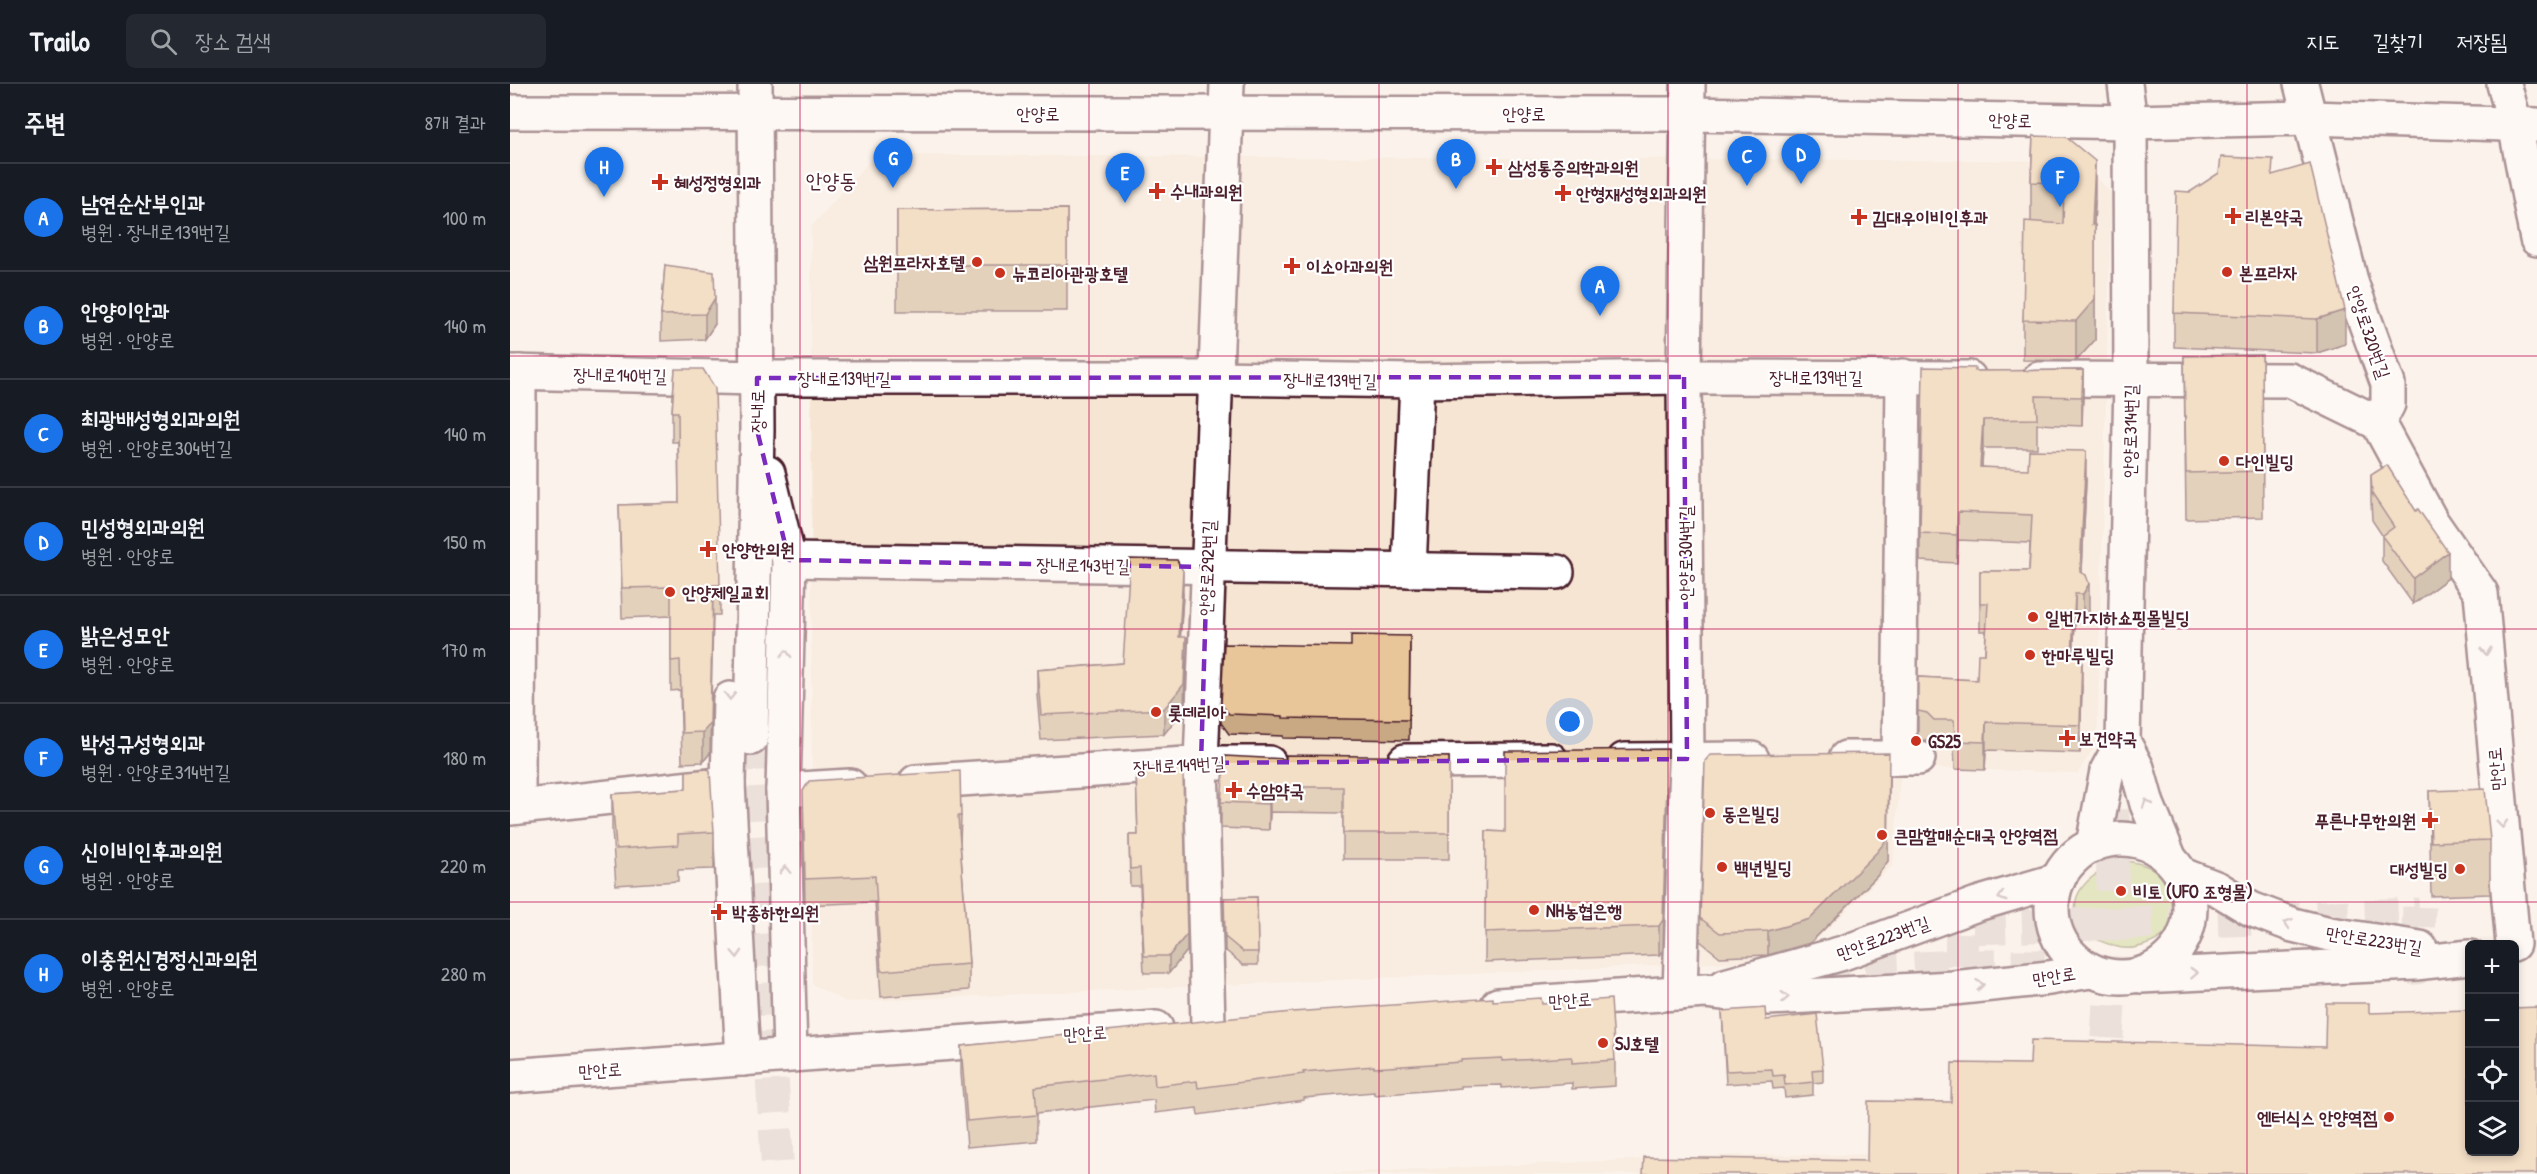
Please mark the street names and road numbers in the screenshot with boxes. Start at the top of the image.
street label: 안양로 [1016,101,1060,126]
street label: 안양로 [1502,101,1546,126]
street label: 안양로 [1988,107,2032,133]
street label: 안양로320번길 [2341,282,2397,382]
street label: 장내로140번길 [573,362,668,388]
street label: 장내로139번길 [1769,365,1863,390]
street label: 장내로139번길 [797,366,891,391]
street label: 장내로139번길 [1283,367,1378,393]
street label: 안양로314번길 [2117,383,2143,478]
street label: 장내로 [745,389,770,433]
street label: 안양로304번길 [1673,505,1698,601]
street label: 안양로292번길 [1193,519,1221,616]
street label: 장내로143번길 [1036,552,1131,578]
street label: 만안로 [2482,746,2510,792]
street label: 장내로149번길 [1132,750,1226,780]
street label: 만안로223번길 [1833,909,1933,966]
street label: 만안로223번길 [2324,920,2425,960]
street label: 만안로 [2031,960,2077,992]
street label: 만안로 [1547,986,1593,1014]
street label: 만안로 [1062,1019,1108,1047]
street label: 만안로 [577,1056,623,1084]

